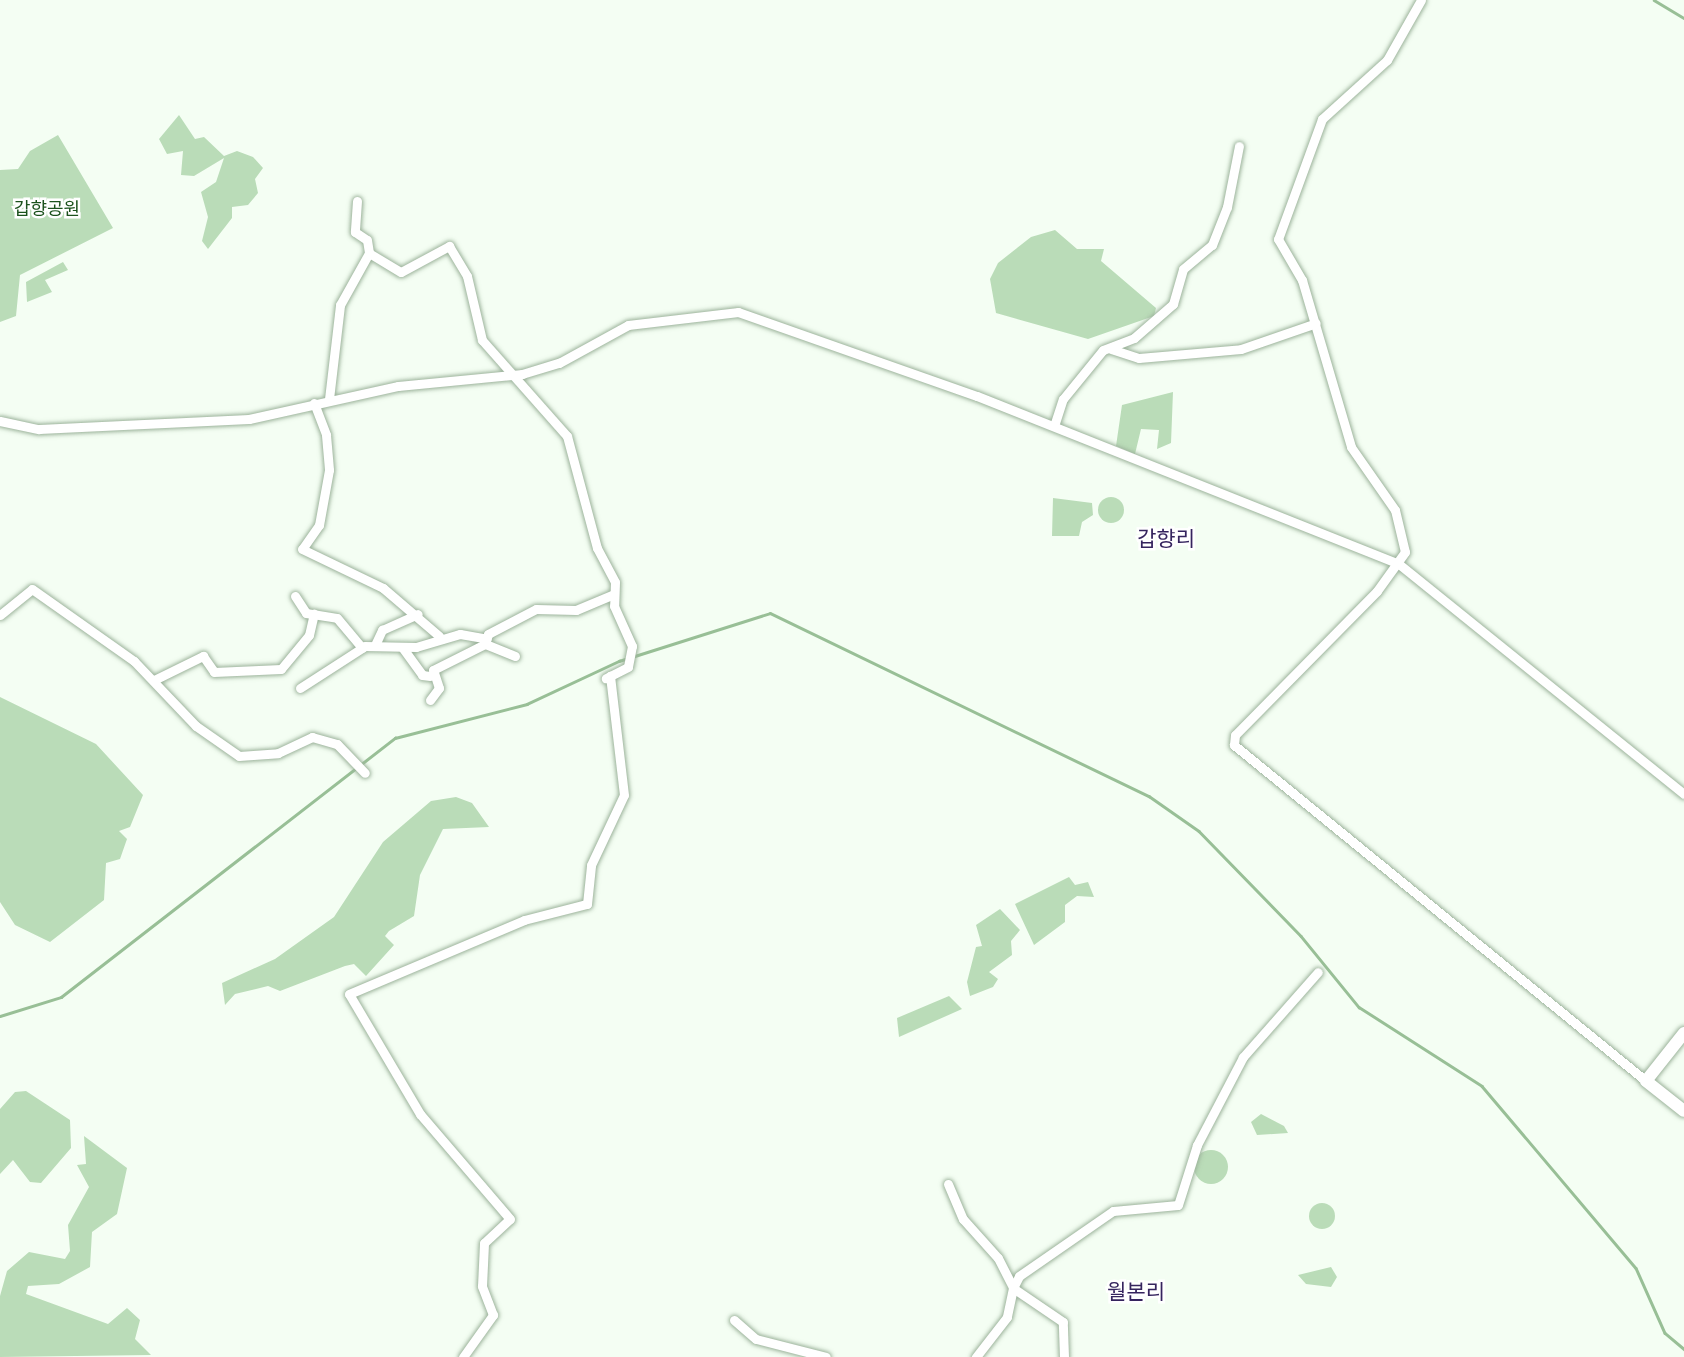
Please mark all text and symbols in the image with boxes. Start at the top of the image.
park label: 갑향공원 [14,198,80,220]
district label: 갑향리 [1137,526,1195,552]
district label: 월본리 [1107,1279,1165,1305]

